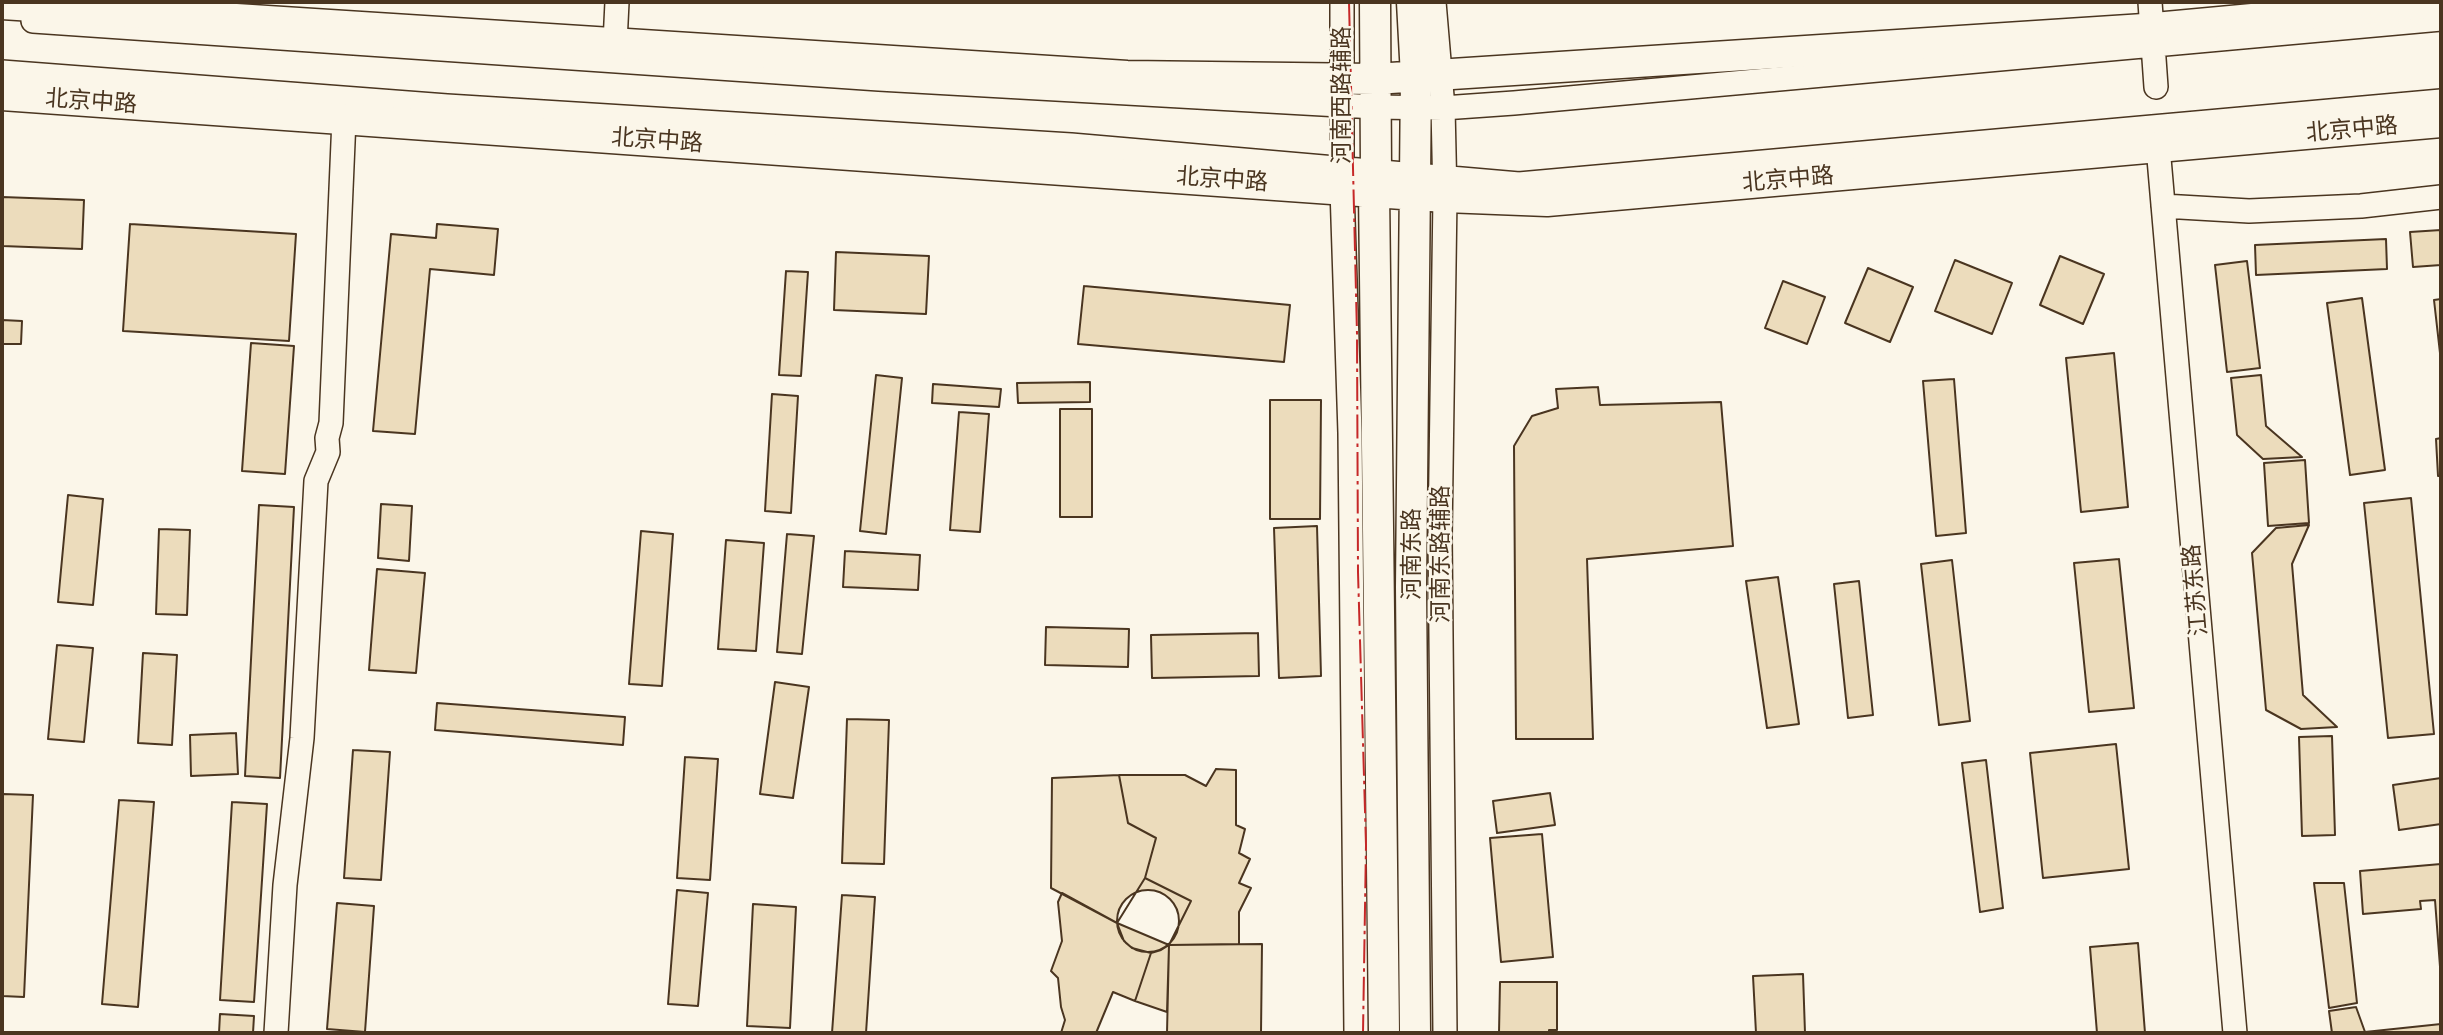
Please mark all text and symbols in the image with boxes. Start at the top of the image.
street label: 河南西路辅路 [1328,26,1356,164]
street label: 北京中路 [44,85,138,119]
street label: 北京中路 [2305,112,2399,148]
street label: 北京中路 [610,124,704,158]
street label: 北京中路 [1741,162,1835,198]
street label: 北京中路 [1175,163,1269,197]
street label: 河南东路辅路 [1427,485,1455,623]
street label: 河南东路 [1398,508,1426,600]
street label: 江苏东路 [2178,543,2214,637]

